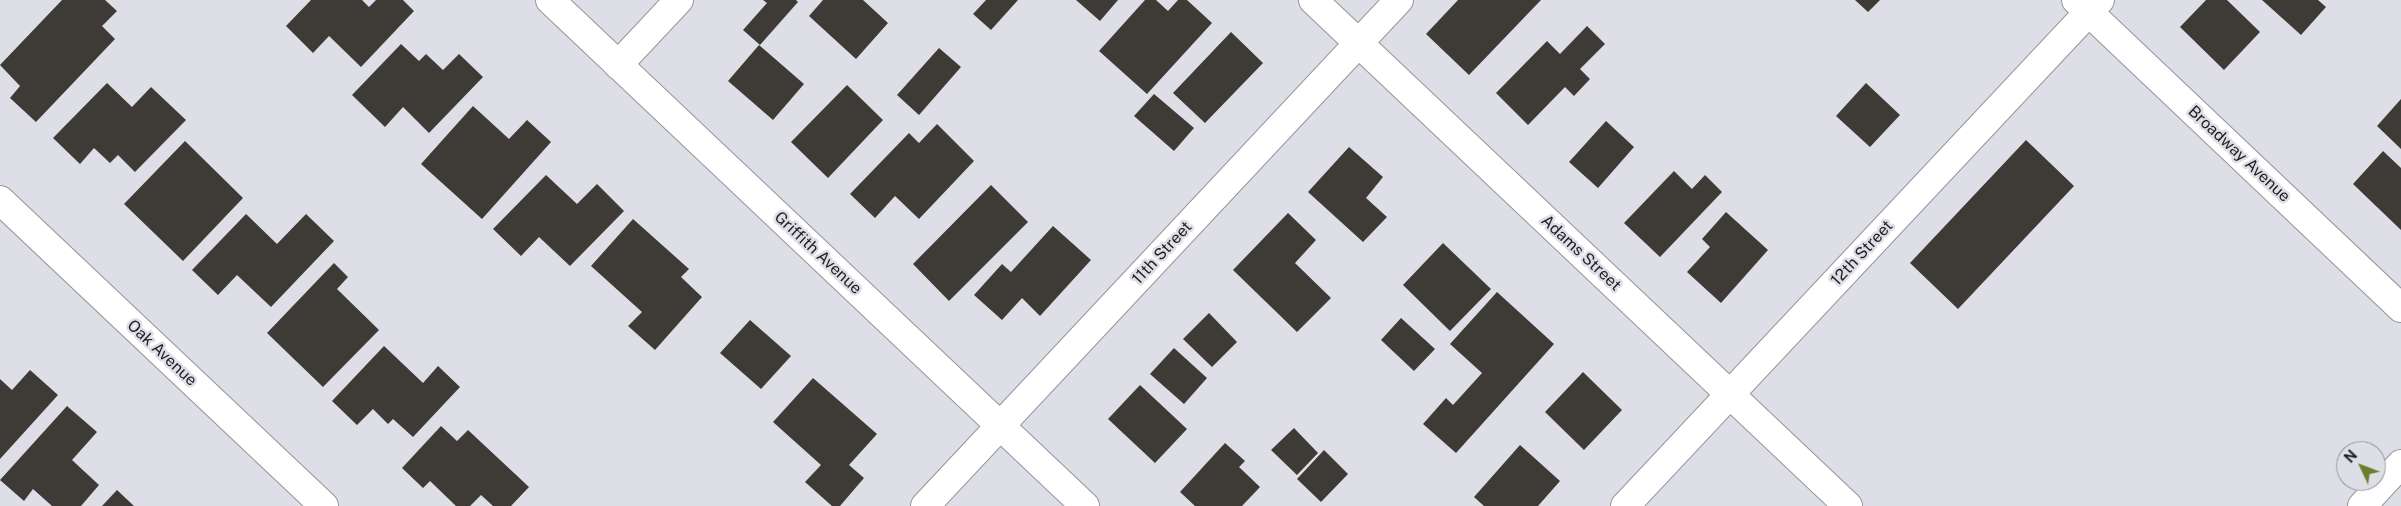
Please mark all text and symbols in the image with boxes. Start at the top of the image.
street label: Broadway Avenue [2184,102,2294,206]
street label: Griffith Avenue [770,208,866,298]
street label: Adams Street [1537,211,1625,295]
street label: 12th Street [1827,216,1897,290]
street label: 11th Street [1128,218,1196,288]
street label: Oak Avenue [123,316,201,390]
north arrow [2336,441,2386,491]
text: N [2341,447,2360,466]

